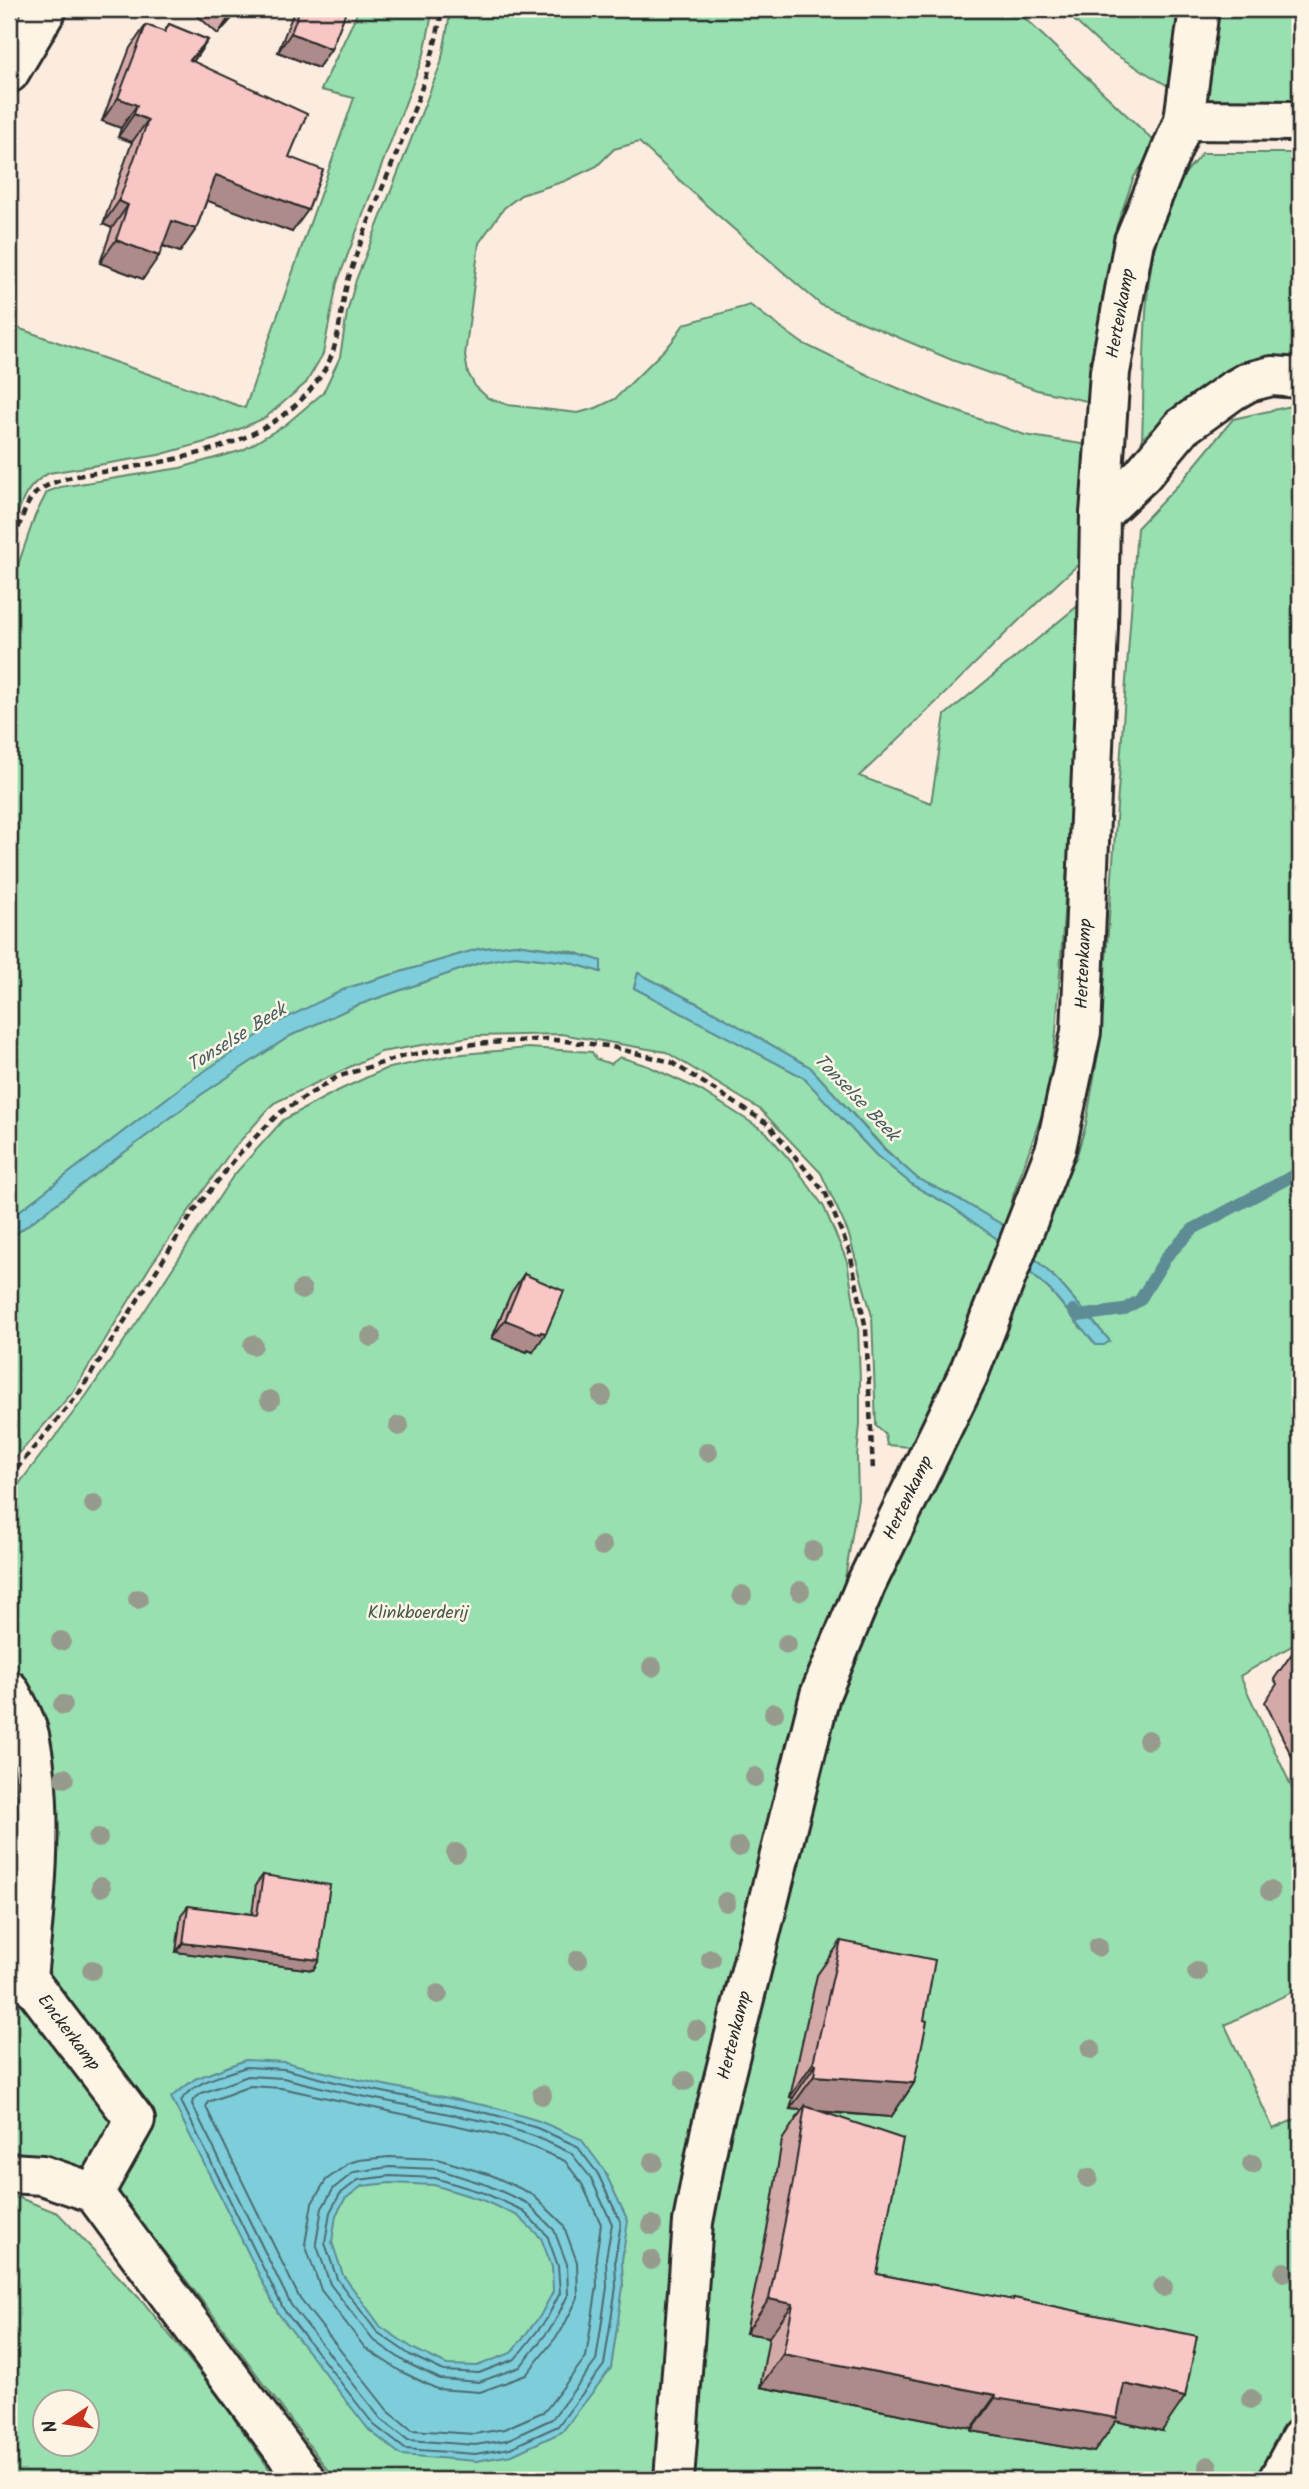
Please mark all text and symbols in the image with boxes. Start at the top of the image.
street label: Hertenkamp [1098,266,1143,361]
street label: Hertenkamp [1067,918,1100,1010]
water label: Tonselse Beek [181,994,295,1081]
water label: Tonselse Beek [806,1047,908,1151]
street label: Hertenkamp [875,1450,941,1545]
park label: Klinkboerderij [368,1599,470,1628]
street label: Hertenkamp [710,1987,760,2083]
street label: Enckerkamp [30,1988,108,2078]
north arrow [32,2388,102,2458]
text: N [35,2417,67,2436]

